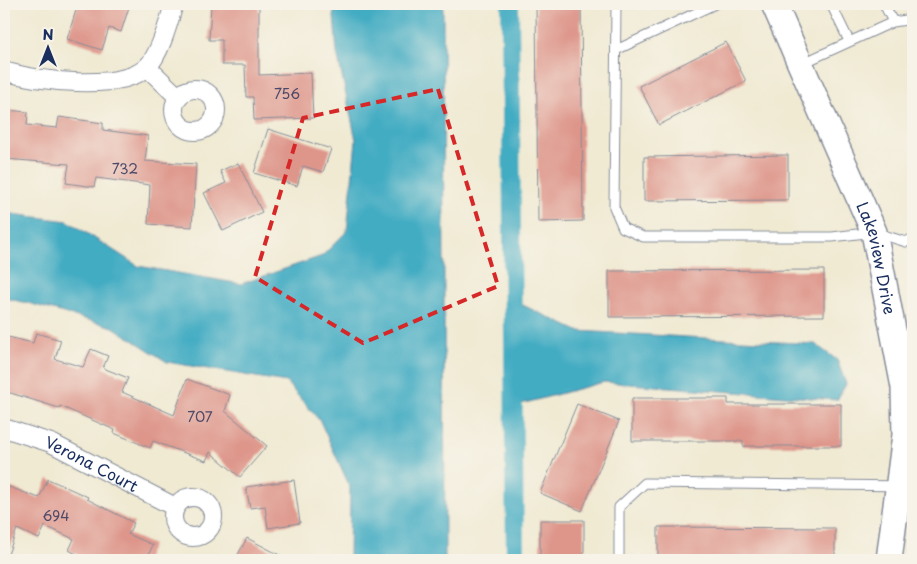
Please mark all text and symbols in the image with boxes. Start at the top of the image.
north arrow [22,22,72,72]
text: N [42,24,54,45]
house number: 756 [274,83,300,104]
house number: 732 [112,158,138,179]
street label: Lakeview Drive [851,198,903,316]
house number: 707 [187,406,213,427]
street label: Verona Court [43,429,143,497]
house number: 694 [43,505,69,526]

